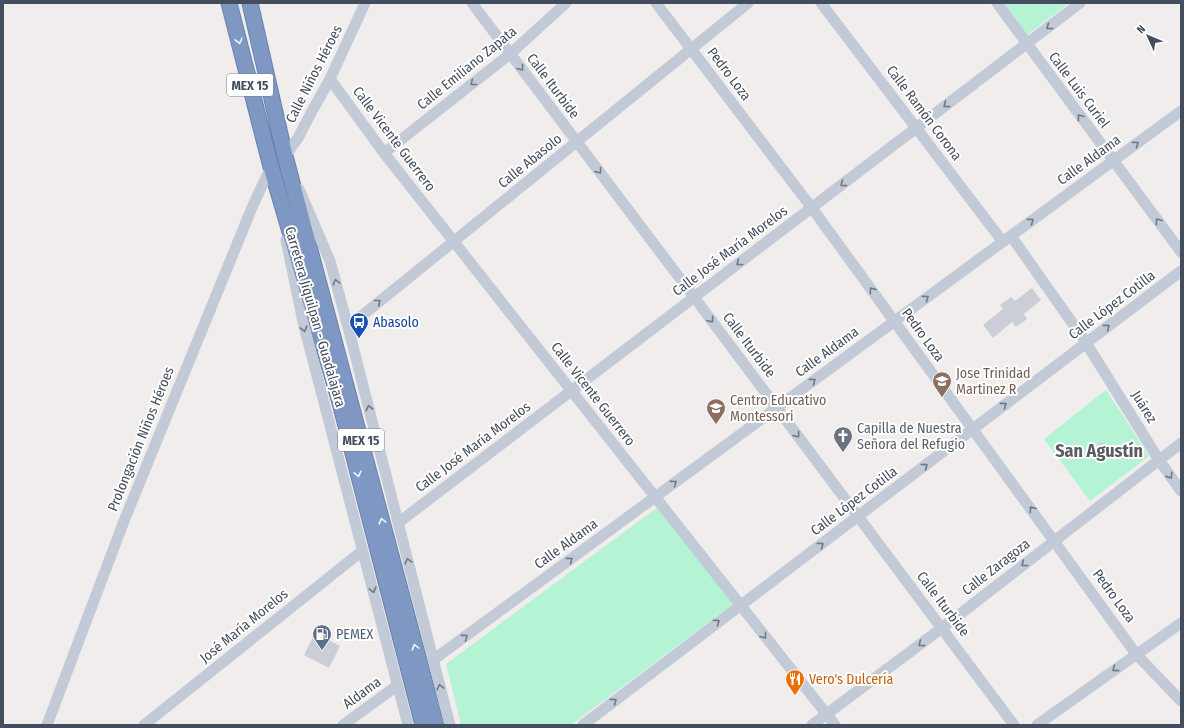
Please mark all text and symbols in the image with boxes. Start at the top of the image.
north arrow [1128,16,1168,56]
street label: Calle Niños Héroes [282,22,346,126]
one-way arrow [1047,22,1054,29]
street label: Calle Emiliano Zapata [414,23,520,113]
text: N [1134,23,1148,36]
one-way arrow [234,37,243,44]
street label: Pedro Loza [704,44,754,104]
street label: Calle Luis Curiel [1045,49,1113,132]
street label: Calle Iturbide [523,50,583,122]
street label: Calle Ramón Corona [883,62,965,164]
one-way arrow [516,63,523,70]
road number: MEX 15 [227,74,273,96]
one-way arrow [470,79,477,86]
street label: Calle Vicente Guerrero [349,83,439,195]
one-way arrow [943,101,950,108]
one-way arrow [1078,114,1085,121]
street label: Calle Abasolo [495,130,565,192]
street label: Calle Aldama [1054,131,1124,189]
one-way arrow [1131,142,1138,149]
one-way arrow [594,167,601,174]
one-way arrow [840,180,847,187]
street label: Calle José María Morelos [669,202,791,300]
one-way arrow [1027,218,1034,226]
one-way arrow [1155,218,1163,225]
street label: Carretera Jiquilpan - Guadalajara [281,225,349,409]
one-way arrow [737,258,744,265]
street label: Calle López Cotilla [1065,267,1159,343]
one-way arrow [332,279,341,286]
one-way arrow [870,287,877,294]
one-way arrow [922,296,929,303]
one-way arrow [374,300,381,307]
street label: Pedro Loza [898,305,948,365]
street label: Calle Iturbide [719,309,779,381]
bus stop icon: Abasolo [348,311,370,339]
place label: Abasolo [373,314,419,331]
one-way arrow [707,315,714,322]
street label: Calle Aldama [792,323,862,381]
one-way arrow [1103,324,1110,331]
one-way arrow [300,326,308,332]
street label: Calle Vicente Guerrero [547,339,639,449]
street label: Prolongación Niños Héroes [104,364,178,514]
place label: Jose Trinidad Martinez R [956,365,1031,398]
school or university icon: Jose Trinidad Martinez R [931,370,953,398]
one-way arrow [809,378,816,386]
street label: Juárez [1128,388,1161,427]
place label: Centro Educativo Montessori [730,392,826,425]
school or university icon: Centro Educativo Montessori [705,397,727,425]
street label: Calle José María Morelos [412,398,534,496]
one-way arrow [1000,403,1007,410]
one-way arrow [365,405,374,412]
place label: Capilla de Nuestra Señora del Refugio [857,420,965,453]
church icon: Capilla de Nuestra Señora del Refugio [832,425,854,453]
road number: MEX 15 [338,429,384,451]
one-way arrow [793,431,800,438]
district label: San Agustín [1055,440,1143,462]
street label: Calle López Cotilla [807,463,901,539]
one-way arrow [920,464,927,471]
one-way arrow [353,470,362,477]
one-way arrow [1165,472,1173,479]
one-way arrow [670,481,677,488]
one-way arrow [1030,506,1037,513]
street label: Calle Aldama [531,515,601,573]
one-way arrow [378,518,387,525]
street label: Calle Zaragoza [959,535,1033,599]
one-way arrow [817,542,824,549]
one-way arrow [404,558,413,565]
one-way arrow [565,558,572,565]
one-way arrow [1021,559,1028,567]
street label: Pedro Loza [1089,566,1139,626]
street label: Calle Iturbide [913,568,973,640]
street label: José María Morelos [197,585,292,667]
one-way arrow [368,586,377,593]
one-way arrow [713,620,720,627]
fuel station icon: PEMEX [311,623,333,651]
place label: PEMEX [336,626,373,643]
one-way arrow [760,631,767,638]
one-way arrow [460,635,467,642]
one-way arrow [918,639,925,646]
one-way arrow [412,643,420,650]
one-way arrow [1112,664,1119,671]
restaurant icon: Vero's Dulcería [784,668,806,696]
place label: Vero's Dulcería [809,671,894,688]
street label: Aldama [340,673,384,713]
one-way arrow [437,684,445,690]
one-way arrow [609,699,616,706]

